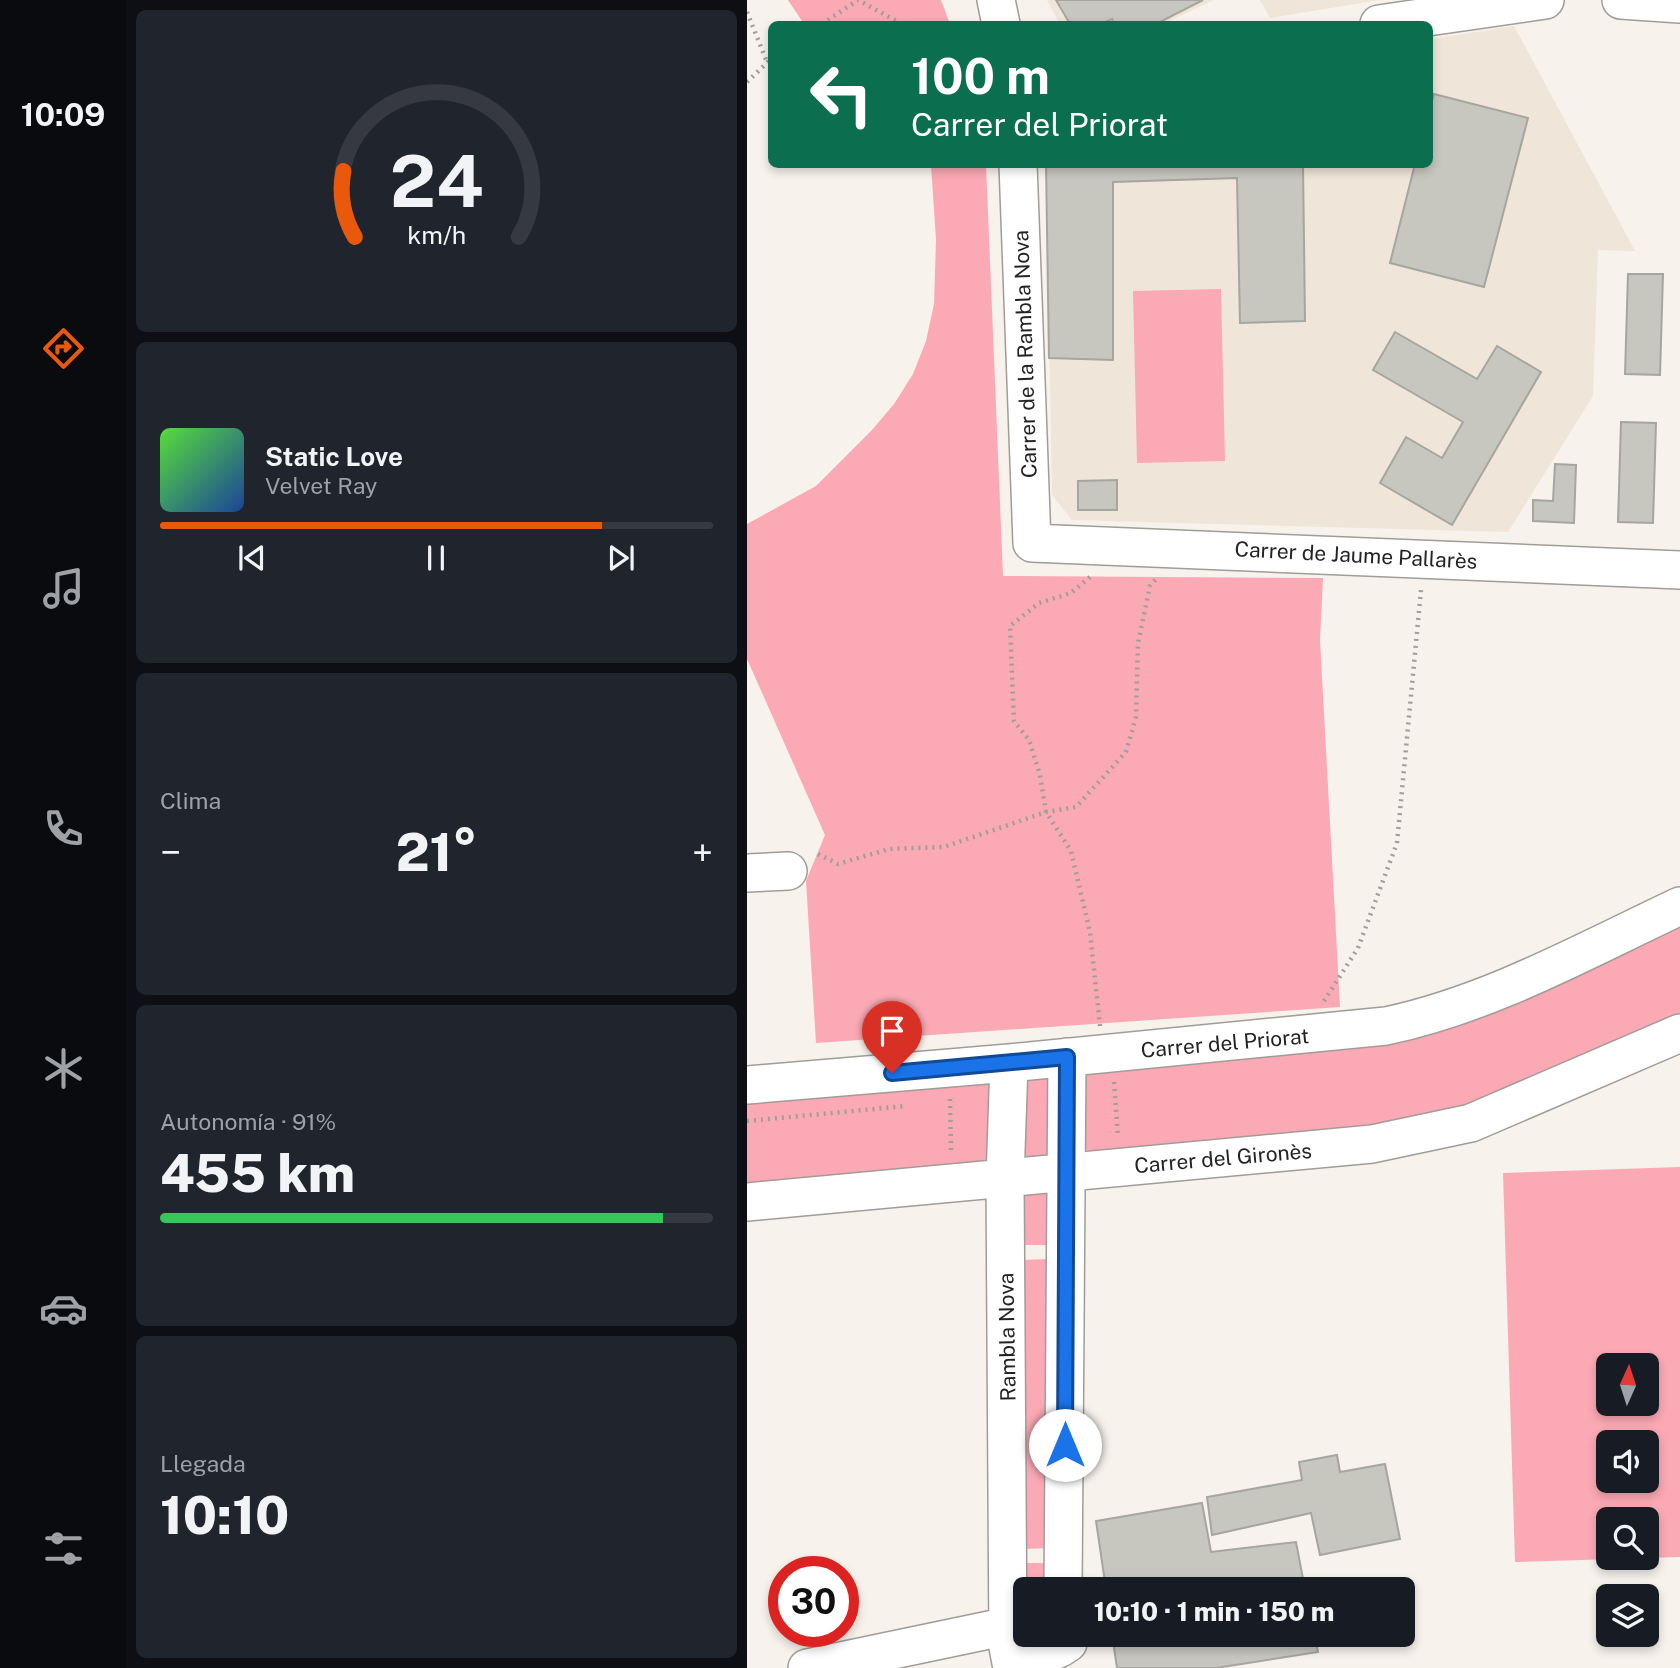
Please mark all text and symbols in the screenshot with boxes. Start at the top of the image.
text: 100 m [911,47,1050,105]
icon: left [796,49,887,140]
text: 10:09 [21,96,105,133]
text: Carrer del Priorat [911,106,1168,143]
text: 24 [390,138,483,223]
text: km/h [407,220,466,250]
street label: Carrer de la Rambla Nova [1008,230,1042,478]
icon: directions [39,324,88,373]
text: Static Love [265,441,403,472]
text: Velvet Ray [265,472,377,499]
street label: Carrer de Jaume Pallarès [1234,536,1478,574]
icon: previous [233,539,271,577]
icon: pause [417,539,455,577]
icon: next [602,539,640,577]
icon: music [39,564,88,613]
text: Clima [160,787,221,814]
icon: phone [39,804,88,853]
text: 21° [396,822,477,883]
text: − [160,830,181,875]
text: + [692,830,713,875]
pin [862,1001,922,1073]
icon: arrive [873,1012,911,1050]
street label: Carrer del Priorat [1140,1023,1310,1063]
icon: climate [39,1044,88,1093]
text: Autonomía · 91% [160,1108,336,1135]
street label: Carrer del Gironès [1133,1138,1313,1178]
text: 455 km [160,1143,355,1204]
street label: Rambla Nova [993,1272,1021,1402]
icon: car [39,1284,88,1333]
north arrow [1596,1353,1659,1416]
map controls [1596,1353,1659,1647]
position arrow [1028,1408,1102,1482]
button: sound [1596,1430,1659,1493]
text: Llegada [160,1450,246,1477]
text: 10:10 [160,1485,289,1546]
button: search [1596,1507,1659,1570]
icon: filters [39,1524,88,1573]
speed limit sign: 30 [768,1556,859,1647]
button: layers [1596,1584,1659,1647]
text: 10:10 · 1 min · 150 m [1094,1596,1334,1627]

